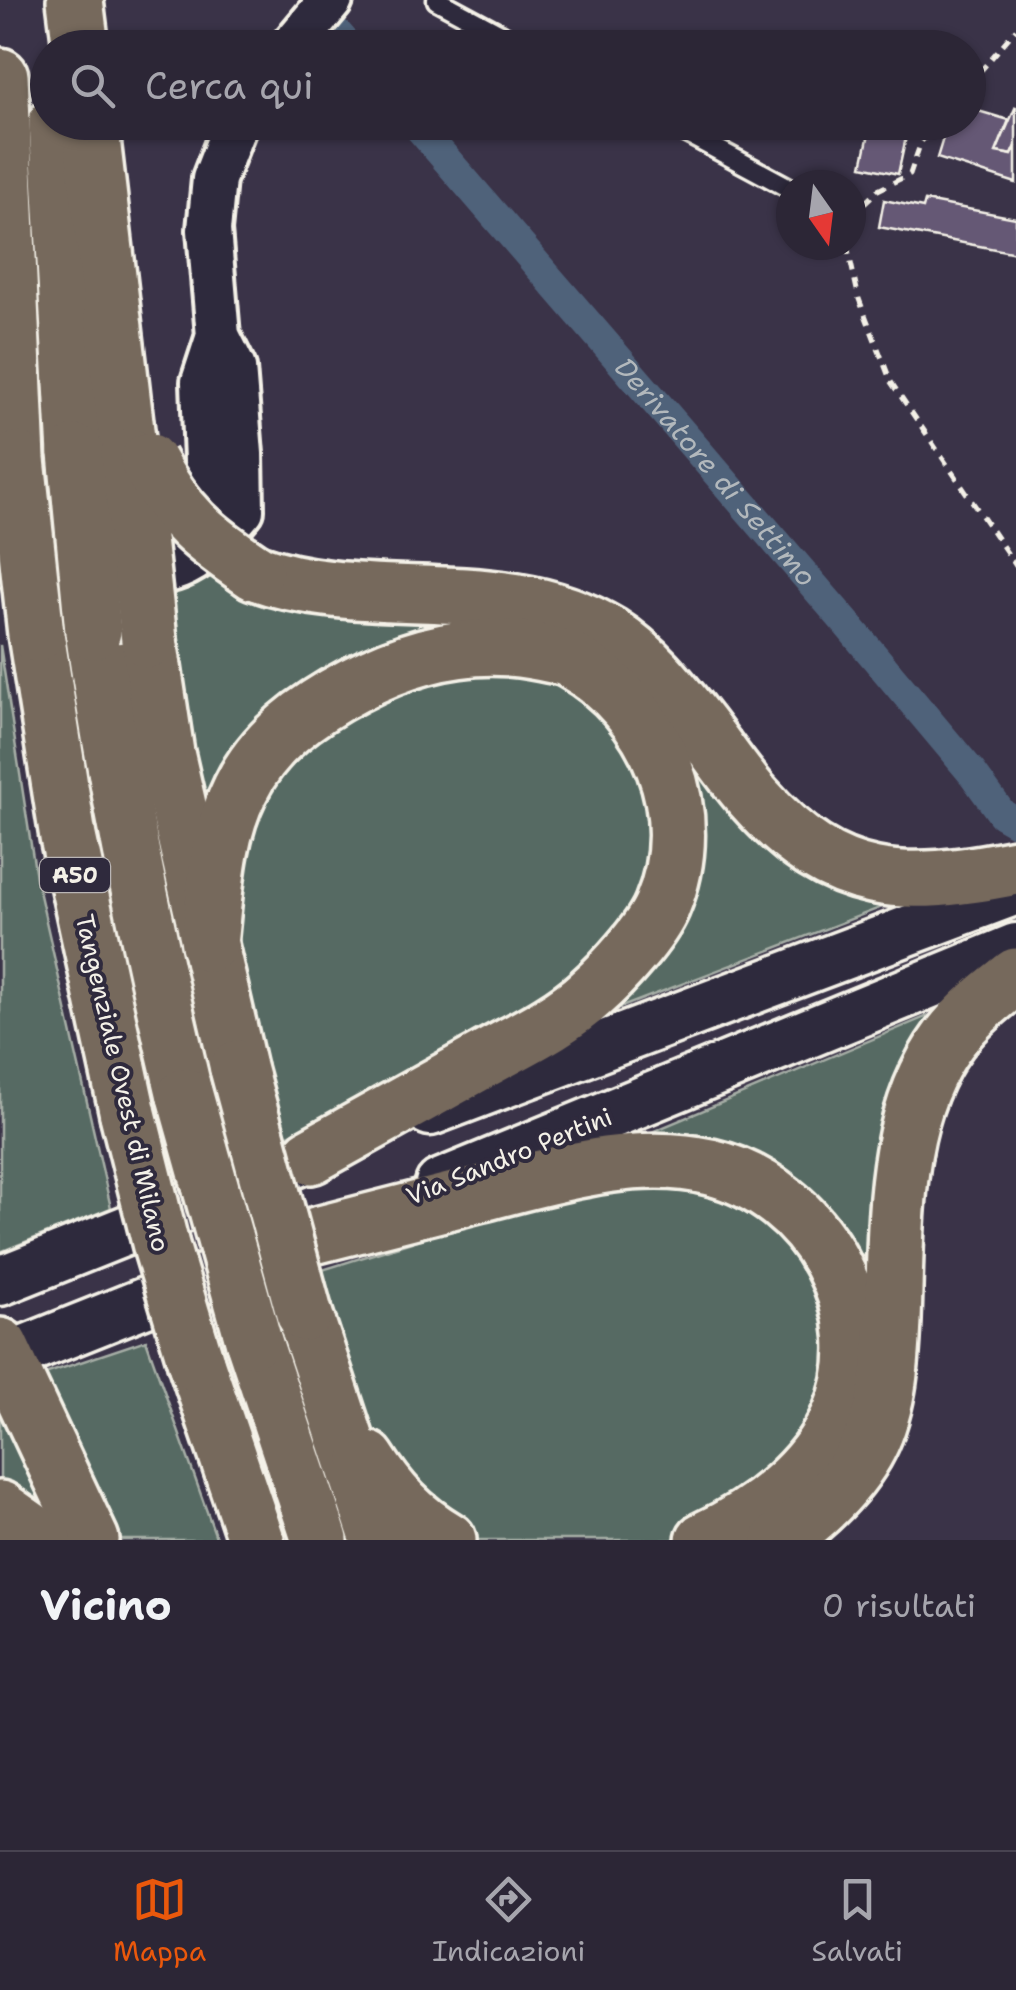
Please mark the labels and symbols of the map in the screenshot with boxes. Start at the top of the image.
north arrow [776,170,866,260]
water label: Derivatore di Settimo [606,349,825,595]
road number: A50 [40,858,110,892]
street label: Tangenziale Ovest di Milano [68,911,178,1255]
street label: Via Sandro Pertini [401,1099,617,1213]

